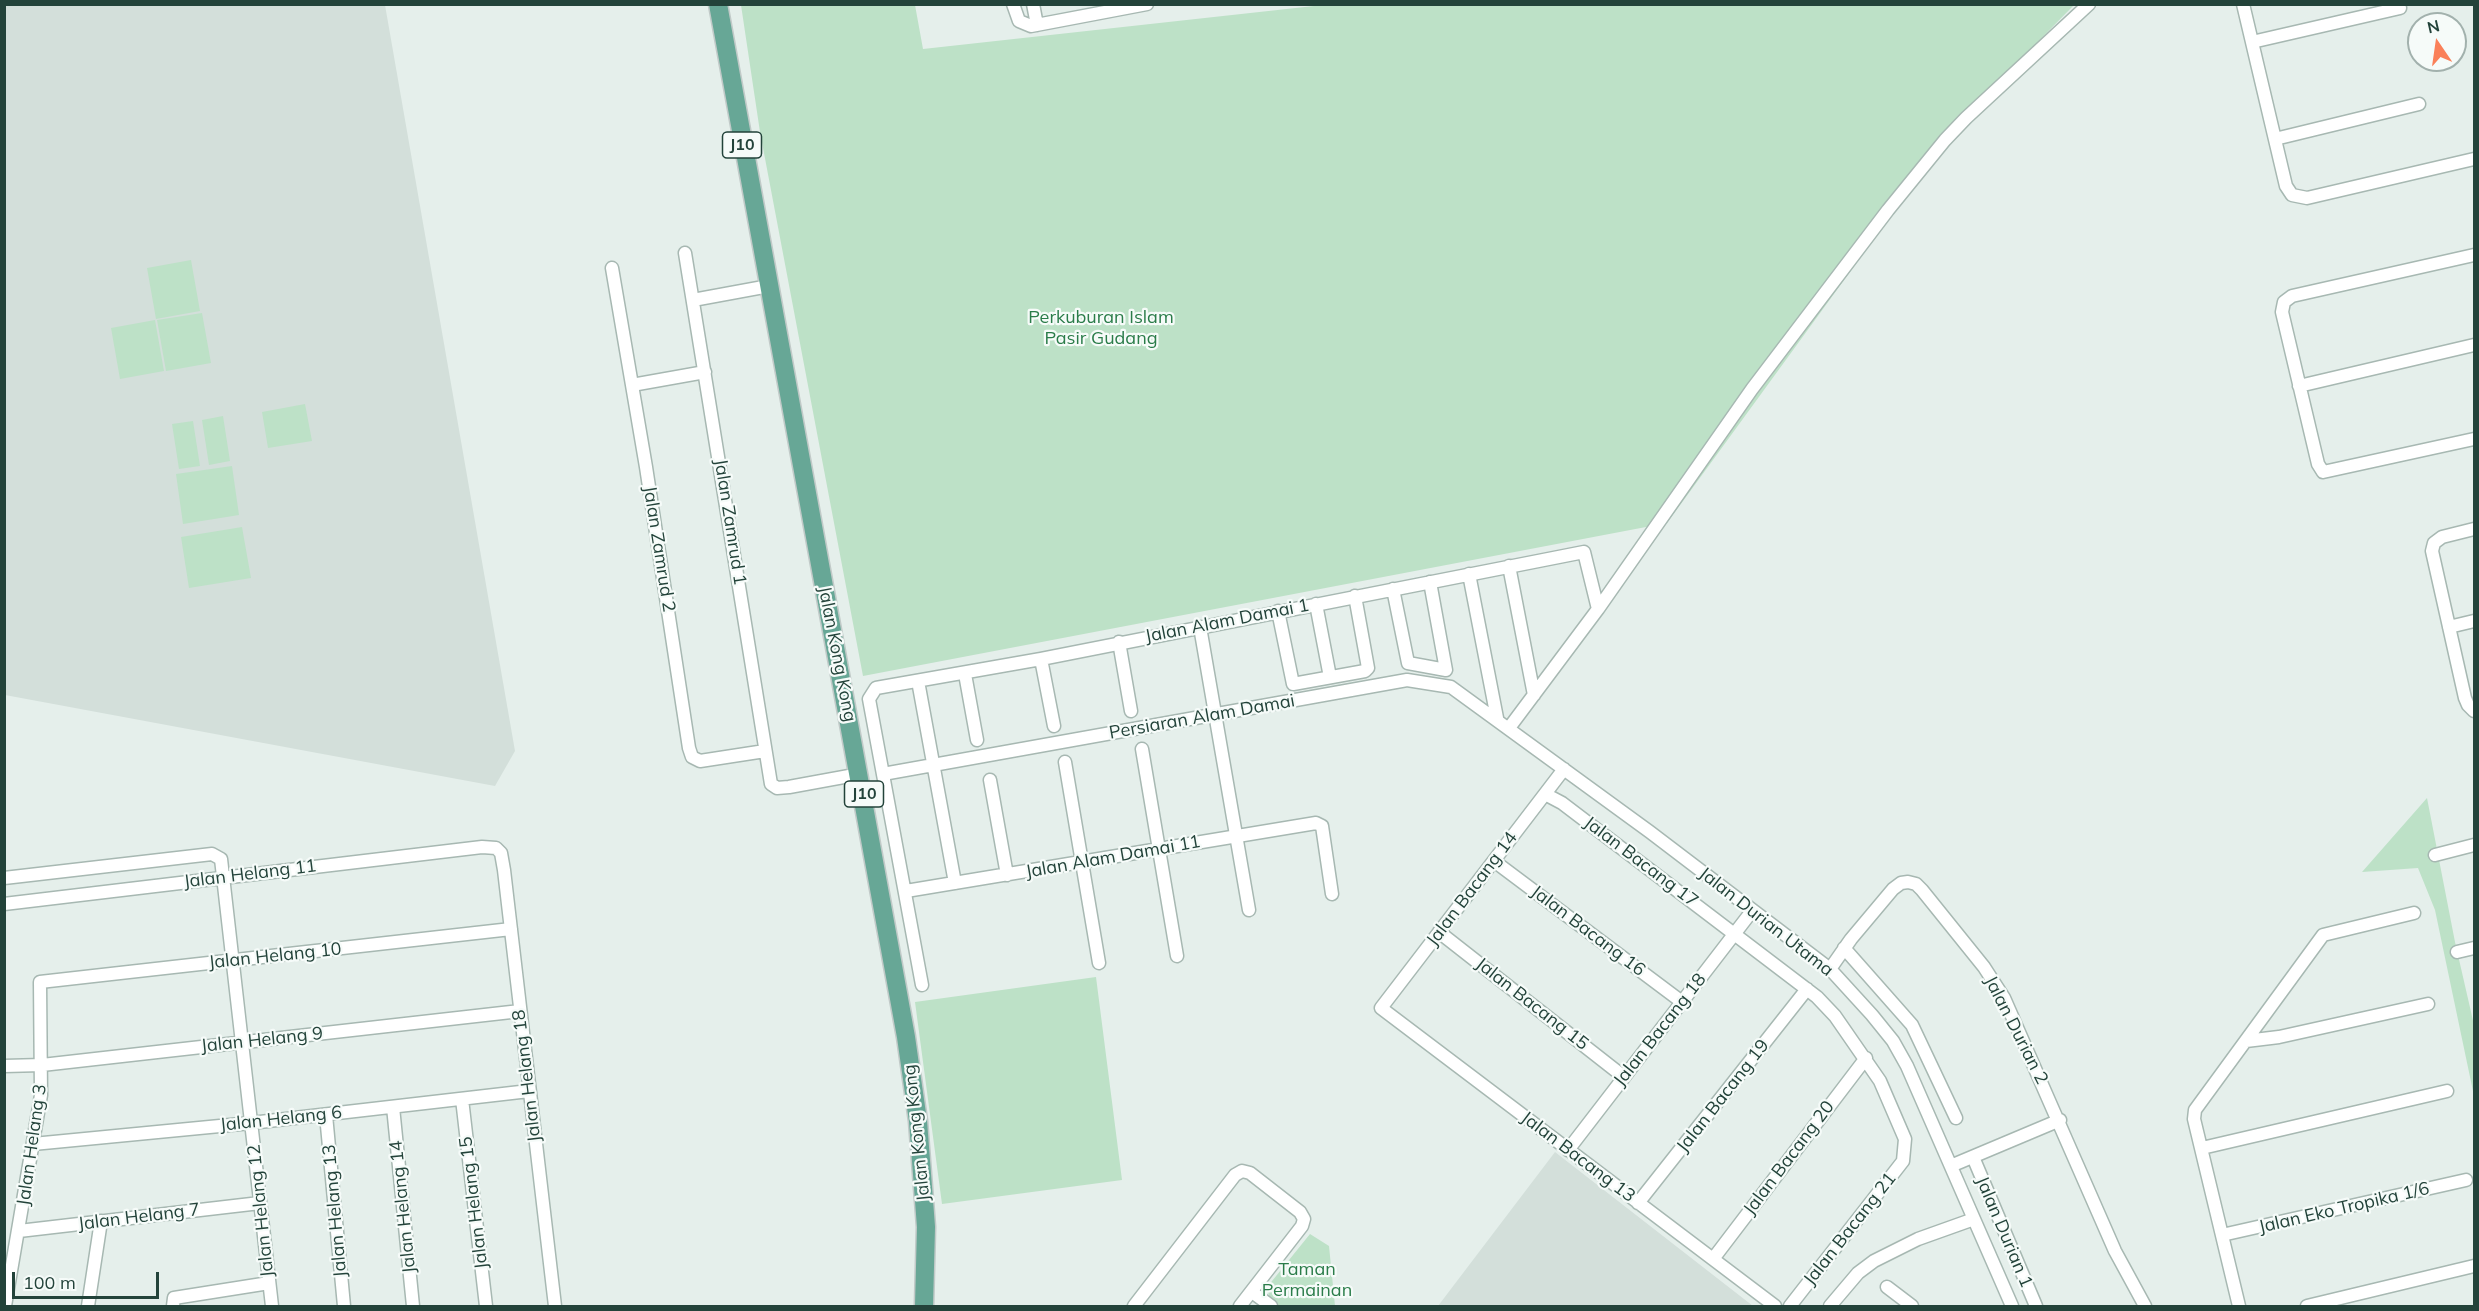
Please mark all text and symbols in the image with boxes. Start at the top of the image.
north arrow [2407,12,2467,72]
text: N [2425,15,2442,38]
road number: J10 [722,132,762,158]
park label: Perkuburan Islam Pasir Gudang [1028,307,1174,350]
street label: Jalan Zamrud 1 [709,457,751,587]
street label: Jalan Zamrud 2 [638,484,680,614]
street label: Jalan Kong Kong [813,584,861,724]
street label: Jalan Alam Damai 1 [1143,595,1311,647]
street label: Persiaran Alam Damai [1108,690,1296,744]
road number: J10 [844,781,884,807]
street label: Jalan Bacang 17 [1580,812,1702,912]
street label: Jalan Bacang 14 [1422,828,1522,950]
street label: Jalan Alam Damai 11 [1024,831,1202,883]
street label: Jalan Helang 11 [182,855,318,893]
street label: Jalan Durian Utama [1695,863,1837,981]
street label: Jalan Bacang 16 [1527,881,1649,981]
street label: Jalan Helang 10 [208,938,342,974]
street label: Jalan Bacang 15 [1471,953,1593,1055]
street label: Jalan Bacang 18 [1609,969,1711,1091]
street label: Jalan Durian 2 [1979,972,2053,1088]
street label: Jalan Helang 18 [508,1008,546,1144]
street label: Jalan Helang 9 [200,1023,324,1057]
street label: Jalan Bacang 19 [1672,1035,1774,1157]
street label: Jalan Kong Kong [899,1063,935,1203]
street label: Jalan Helang 3 [13,1083,51,1207]
street label: Jalan Bacang 20 [1739,1097,1839,1219]
street label: Jalan Helang 6 [219,1102,343,1136]
street label: Jalan Bacang 13 [1517,1107,1639,1207]
street label: Jalan Helang 15 [455,1135,493,1271]
street label: Jalan Helang 14 [385,1140,421,1274]
street label: Jalan Helang 12 [243,1144,279,1278]
street label: Jalan Helang 13 [318,1144,352,1278]
street label: Jalan Bacang 21 [1799,1168,1901,1290]
street label: Jalan Durian 1 [1971,1173,2037,1291]
street label: Jalan Eko Tropika 1/6 [2257,1178,2431,1238]
street label: Jalan Helang 7 [77,1199,201,1235]
park label: Taman Permainan [1262,1259,1352,1302]
scale bar [15,1260,162,1298]
text: 100 m [23,1271,76,1294]

